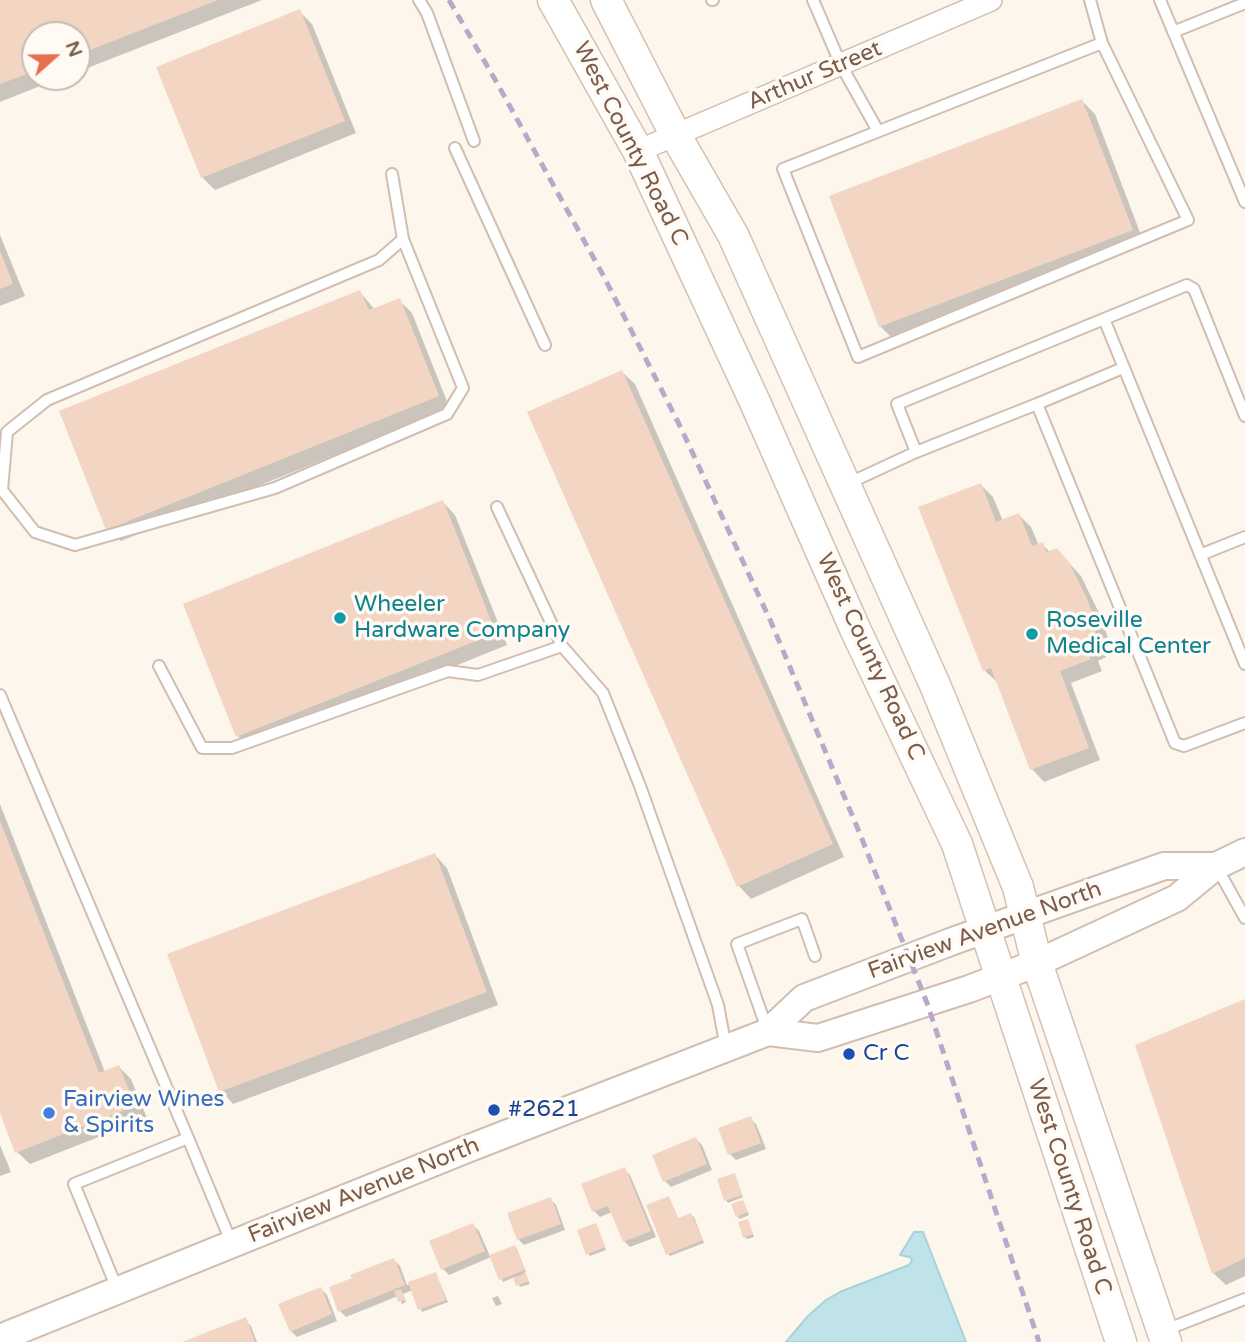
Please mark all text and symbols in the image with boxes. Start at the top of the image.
north arrow [21,21,91,91]
street label: Arthur Street [744,35,886,117]
street label: West County Road C [567,37,693,251]
text: N [61,38,87,60]
street label: West County Road C [810,549,930,765]
place label: Wheeler Hardware Company [354,591,570,645]
place label: Roseville Medical Center [1046,607,1211,661]
marker: Wheeler Hardware Company [332,610,348,626]
marker: Roseville Medical Center [1024,626,1040,642]
street label: Fairview Avenue North [864,876,1106,986]
place label: Cr C [863,1040,910,1068]
marker: Cr C [841,1046,857,1062]
street label: West County Road C [1021,1076,1117,1298]
place label: Fairview Wines & Spirits [63,1086,225,1140]
place label: #2621 [508,1096,580,1124]
marker: #2621 [486,1102,502,1118]
marker: Fairview Wines & Spirits [41,1105,57,1121]
street label: Fairview Avenue North [244,1132,484,1250]

